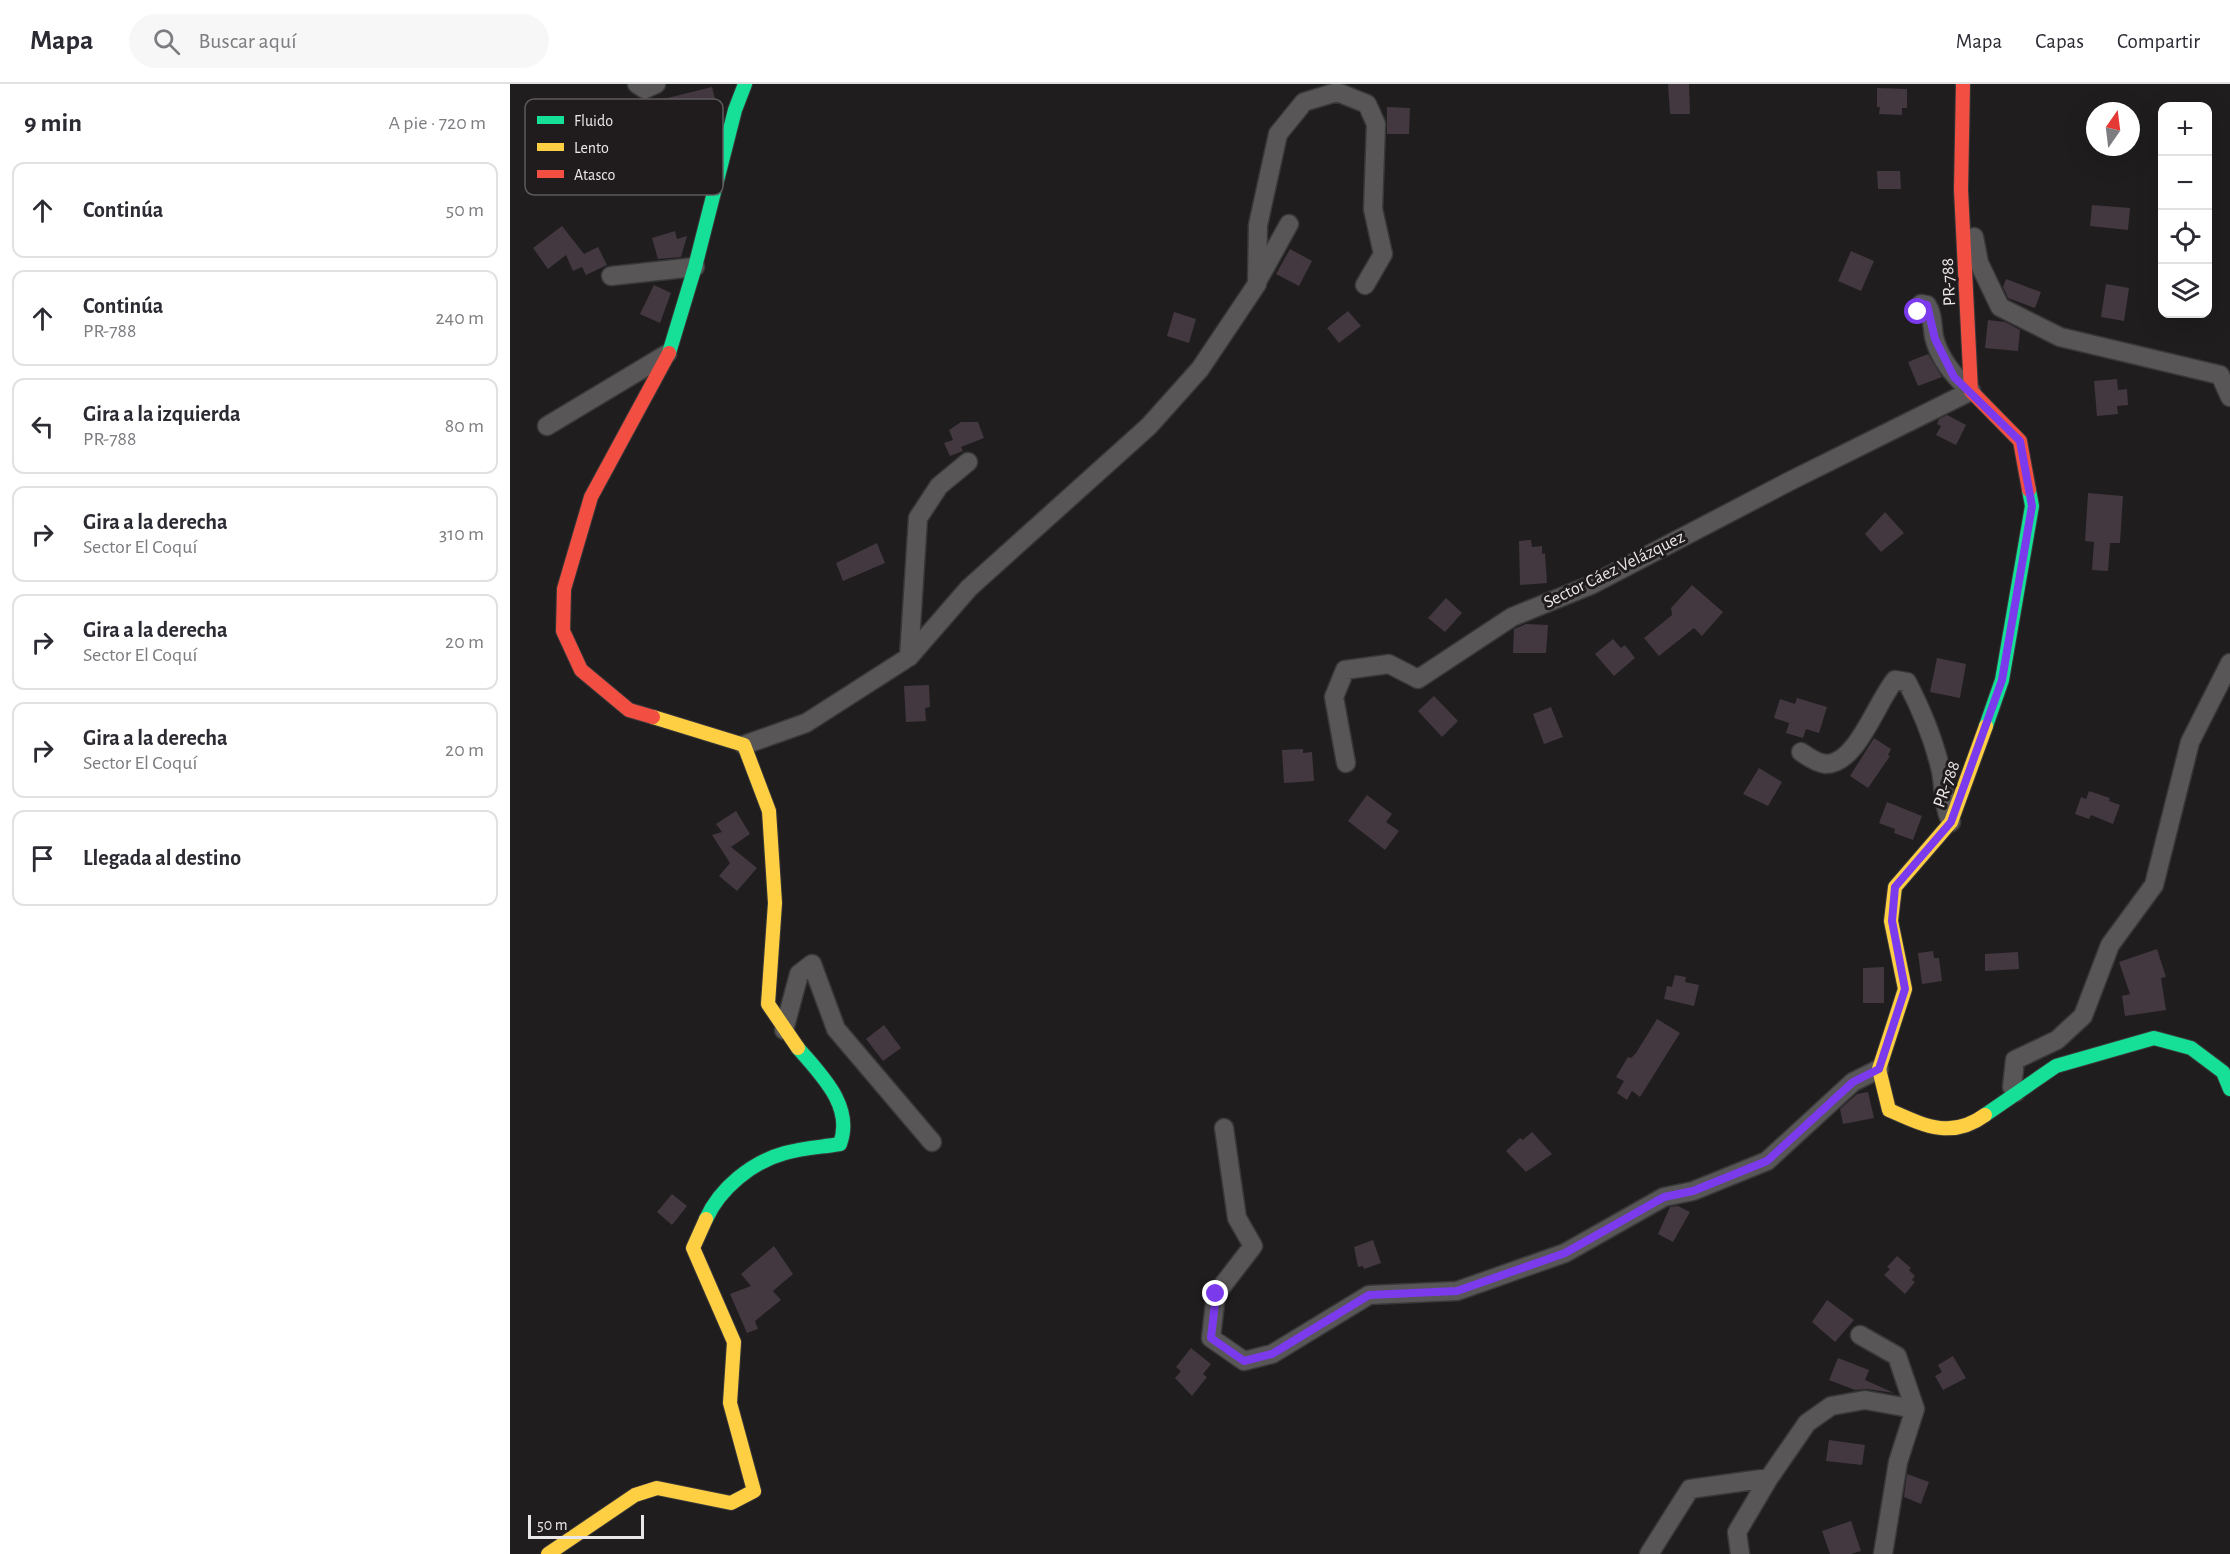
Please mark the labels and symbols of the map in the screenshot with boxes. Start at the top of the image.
legend [525,99,723,195]
north arrow [2086,102,2140,156]
text: Fluido [574,113,613,129]
text: Lento [574,140,609,156]
text: Atasco [574,167,616,183]
street label: PR-788 [1939,257,1959,306]
route start [1904,298,1930,324]
street label: Sector Cáez Velázquez [1541,528,1688,612]
street label: PR-788 [1930,759,1964,810]
route end [1202,1280,1228,1306]
scale bar [528,1512,644,1540]

